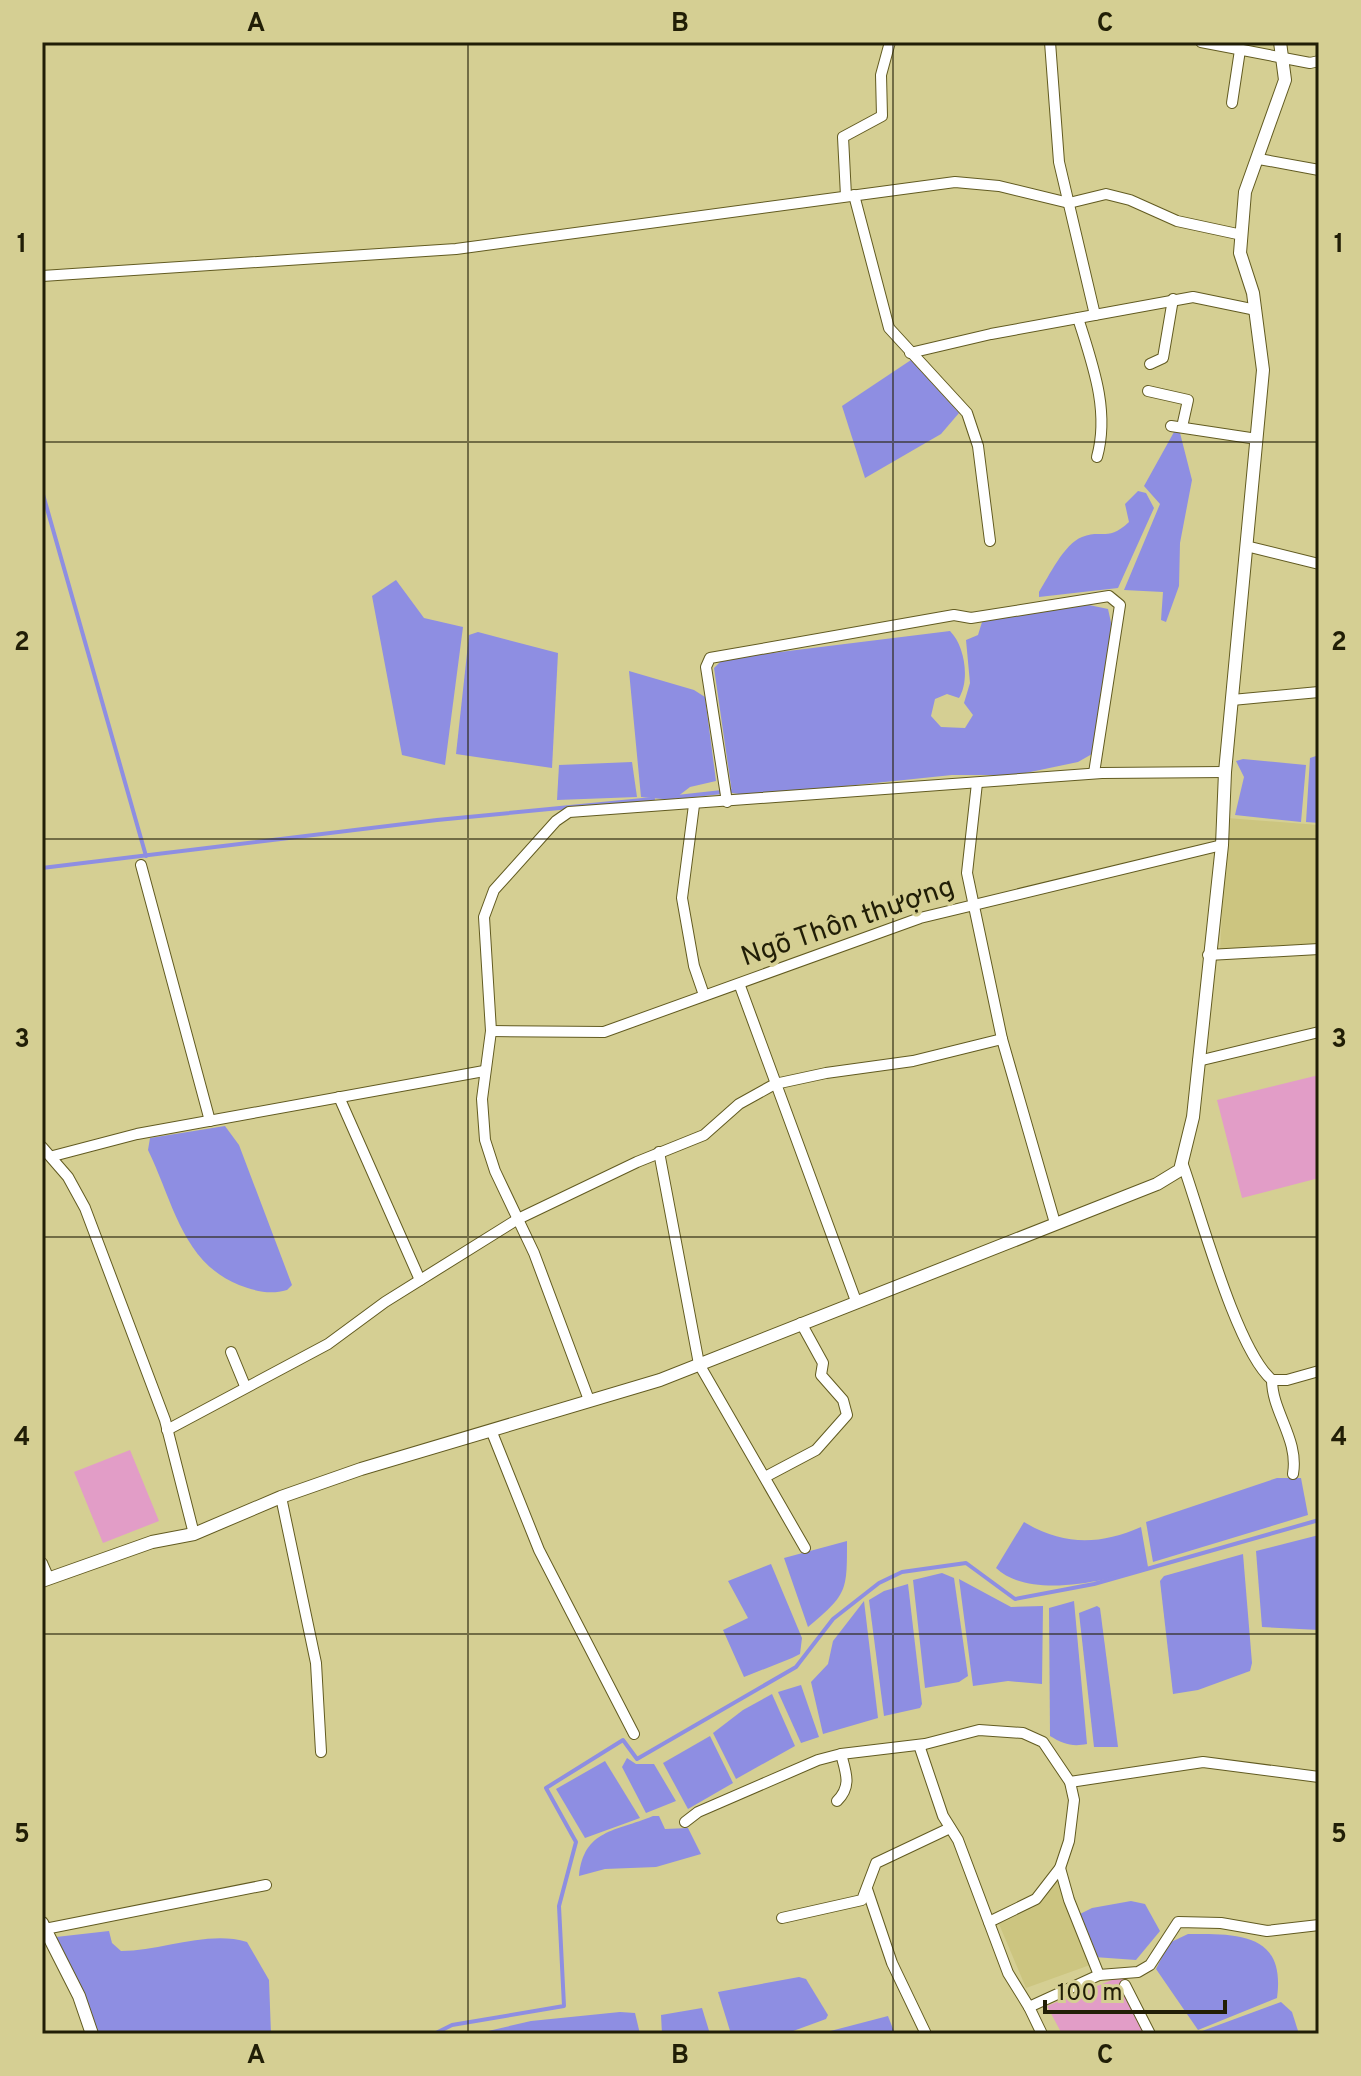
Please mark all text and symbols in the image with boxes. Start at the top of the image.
text: A [247,8,265,41]
text: B [671,8,689,41]
text: C [1097,8,1113,41]
text: 1 [17,229,27,262]
text: 1 [1334,229,1344,262]
text: 2 [14,627,30,660]
text: 2 [1331,627,1347,660]
street label: Ngõ Thôn thượng [737,870,959,976]
text: 3 [14,1024,30,1057]
text: 3 [1331,1024,1347,1057]
text: 4 [14,1422,30,1455]
text: 4 [1331,1422,1347,1455]
text: 5 [14,1819,30,1852]
text: 5 [1331,1819,1347,1852]
scale bar [1045,1964,1225,2014]
text: 100 m [1057,1979,1123,2009]
text: A [247,2040,265,2073]
text: B [671,2040,689,2073]
text: C [1097,2040,1113,2073]

